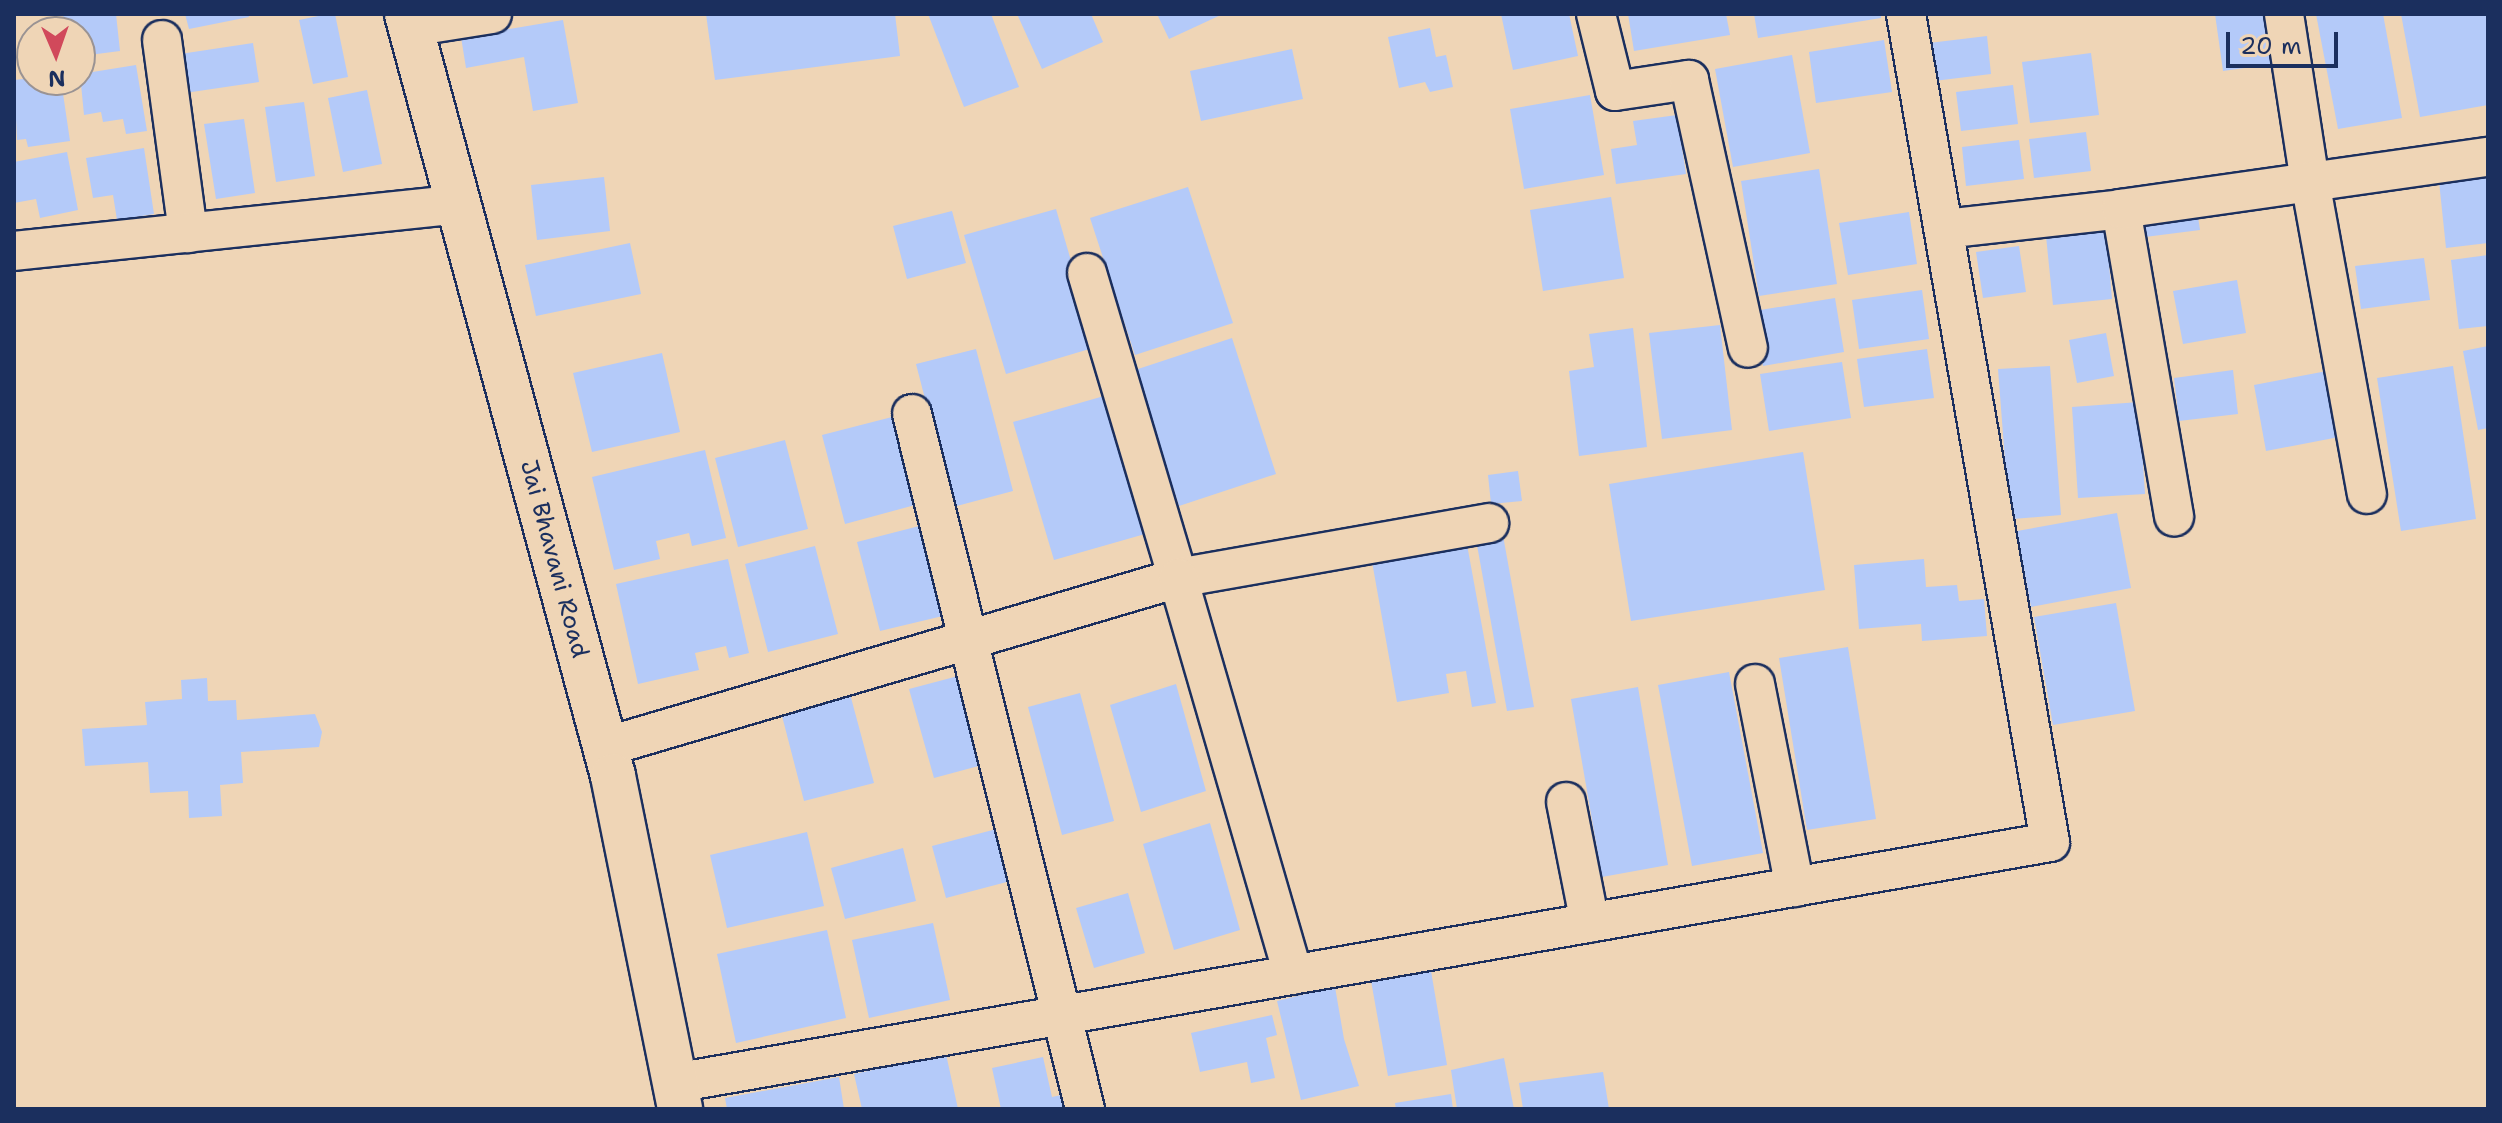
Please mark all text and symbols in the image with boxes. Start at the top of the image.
north arrow [16,16,96,96]
scale bar [2230,16,2342,66]
text: 20 m [2240,30,2302,62]
text: N [48,64,66,93]
street label: Jai Bhavani Road [514,457,594,661]

